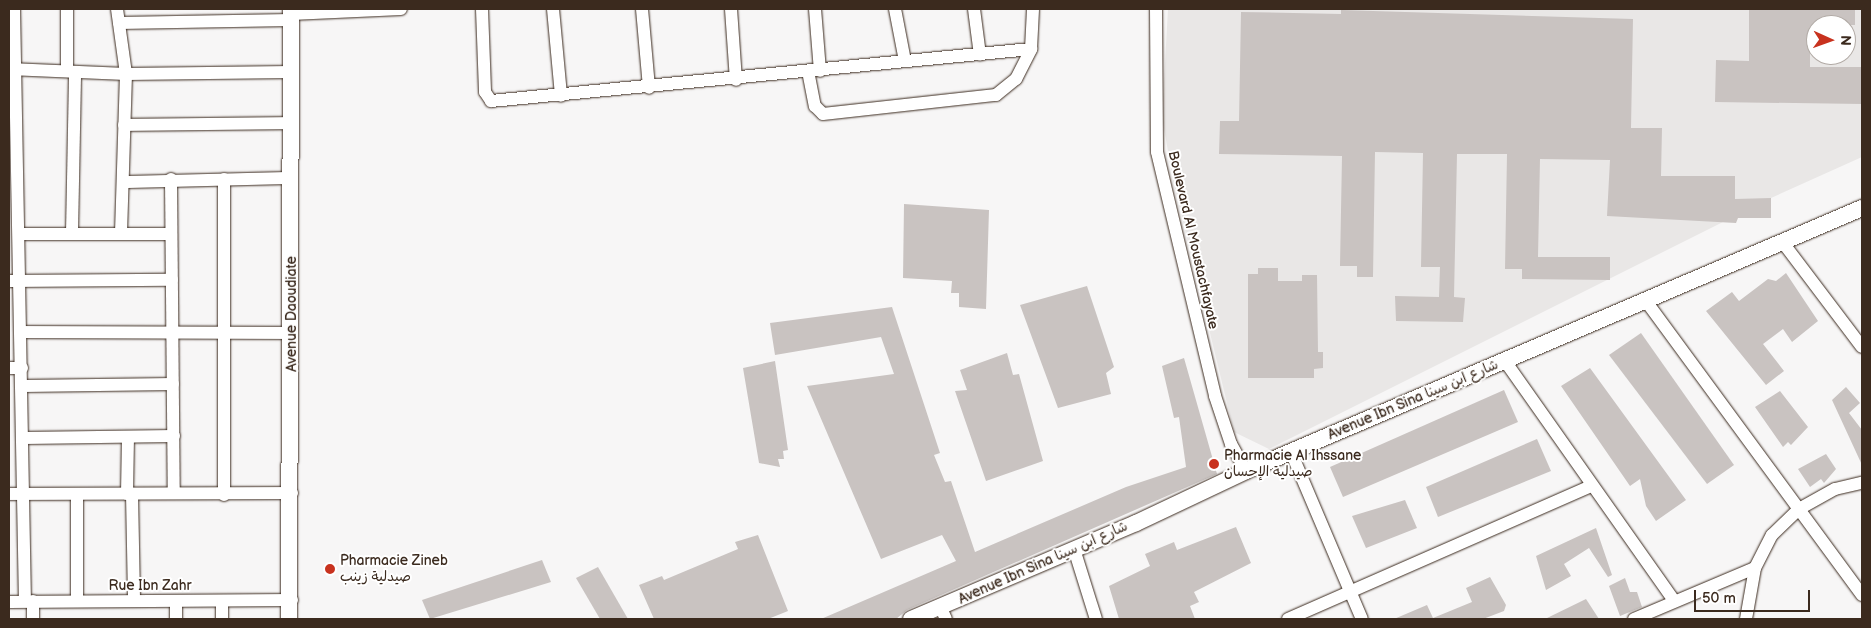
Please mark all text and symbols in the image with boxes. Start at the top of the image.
north arrow [1806,15,1856,65]
text: N [1837,35,1854,46]
street label: Boulevard Al Moustachfayate [1164,149,1222,331]
street label: Avenue Daoudiate [284,256,300,372]
street label: Avenue Ibn Sina شارع ابن سينا [1325,356,1501,444]
place label: Pharmacie Al Ihssane صيدلية الإحسان [1224,448,1361,481]
marker: Pharmacie Al Ihssane صيدلية الإحسان [1208,458,1220,470]
street label: Avenue Ibn Sina شارع ابن سينا [956,518,1130,608]
place label: Pharmacie Zineb صيدلية زينب [340,553,448,586]
marker: Pharmacie Zineb صيدلية زينب [324,563,336,575]
street label: Rue Ibn Zahr [108,578,192,594]
scale bar [1696,580,1812,612]
text: 50 m [1702,589,1736,608]

